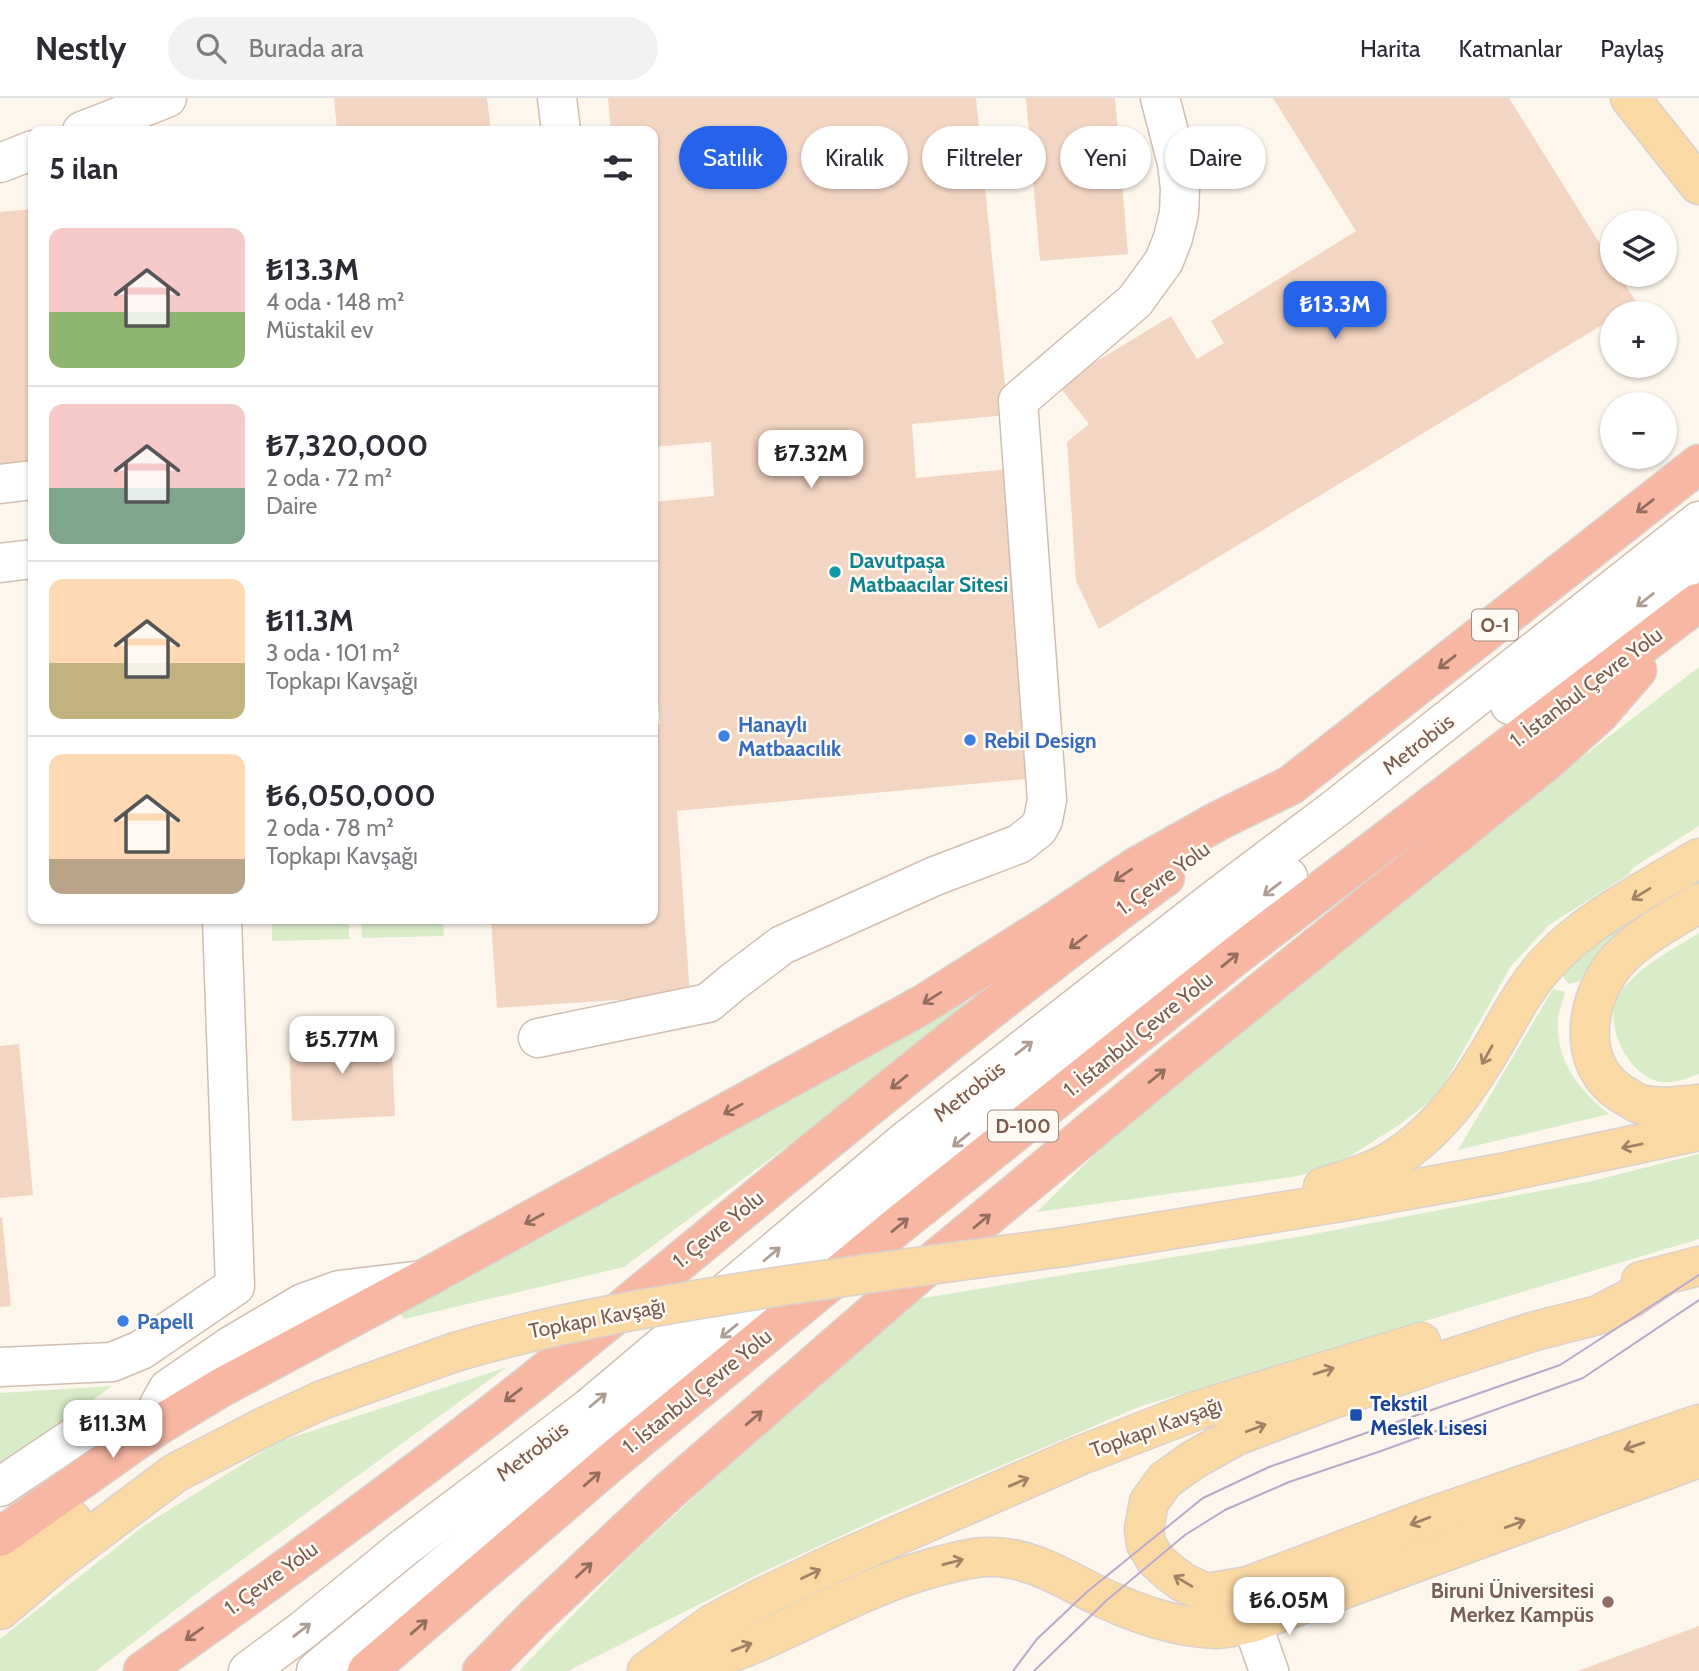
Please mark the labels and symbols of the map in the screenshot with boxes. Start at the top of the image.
pin: ₺13.3M [1278,282,1392,341]
pin: ₺7.32M [754,430,868,490]
one-way arrow [1637,499,1655,514]
place label: Davutpaşa Matbaacılar Sitesi [849,548,1008,597]
marker: Davutpaşa Matbaacılar Sitesi [827,564,843,580]
one-way arrow [1637,592,1655,608]
road number: O-1 [1472,610,1518,640]
street label: 1. İstanbul Çevre Yolu [1505,622,1667,752]
one-way arrow [1439,654,1457,670]
street label: Metrobüs [1377,708,1459,780]
place label: Hanaylı Matbaacılık [738,712,842,761]
marker: Hanaylı Matbaacılık [716,728,732,744]
place label: Rebil Design [984,728,1097,753]
marker: Rebil Design [962,732,978,748]
street label: 1. Çevre Yolu [1112,836,1214,920]
one-way arrow [1114,868,1133,882]
one-way arrow [1263,882,1282,897]
one-way arrow [1632,886,1651,901]
one-way arrow [1070,934,1088,949]
one-way arrow [1221,952,1239,968]
street label: 1. İstanbul Çevre Yolu [1059,966,1217,1102]
one-way arrow [922,992,942,1006]
pin: ₺5.77M [285,1016,399,1076]
one-way arrow [1015,1041,1033,1056]
one-way arrow [1480,1045,1494,1065]
street label: Metrobüs [928,1055,1010,1127]
one-way arrow [1147,1068,1165,1084]
one-way arrow [890,1074,908,1089]
one-way arrow [723,1103,744,1116]
road number: D-100 [988,1110,1058,1142]
one-way arrow [953,1132,971,1148]
one-way arrow [1621,1139,1644,1153]
street label: 1. Çevre Yolu [668,1185,768,1273]
one-way arrow [524,1212,544,1226]
one-way arrow [972,1213,990,1229]
one-way arrow [890,1217,908,1233]
one-way arrow [763,1246,781,1262]
street label: Topkapı Kavşağı [527,1293,667,1343]
place label: Papell [137,1309,194,1334]
marker: Papell [115,1313,131,1329]
street label: 1. İstanbul Çevre Yolu [618,1323,776,1459]
one-way arrow [720,1323,738,1338]
one-way arrow [1313,1364,1335,1377]
one-way arrow [505,1388,523,1403]
place label: Tekstil Meslek Lisesi [1370,1391,1487,1440]
one-way arrow [589,1392,607,1408]
street label: Topkapı Kavşağı [1087,1392,1225,1462]
pin: ₺11.3M [56,1400,170,1460]
marker: Tekstil Meslek Lisesi [1348,1407,1364,1423]
one-way arrow [744,1410,762,1426]
street label: Metrobüs [491,1416,573,1486]
one-way arrow [1245,1421,1266,1434]
one-way arrow [1624,1441,1646,1453]
one-way arrow [582,1471,600,1487]
one-way arrow [1008,1475,1029,1488]
one-way arrow [1409,1516,1431,1528]
one-way arrow [1504,1517,1526,1530]
street label: 1. Çevre Yolu [220,1536,322,1620]
one-way arrow [942,1555,964,1568]
one-way arrow [576,1561,593,1578]
one-way arrow [800,1567,821,1580]
one-way arrow [1174,1573,1193,1588]
pin: ₺6.05M [1232,1578,1346,1637]
place label: Biruni Üniversitesi Merkez Kampüs [1431,1578,1594,1627]
marker: Biruni Üniversitesi Merkez Kampüs [1600,1594,1616,1610]
one-way arrow [410,1619,428,1635]
one-way arrow [293,1622,311,1637]
one-way arrow [185,1627,204,1642]
one-way arrow [731,1640,753,1653]

